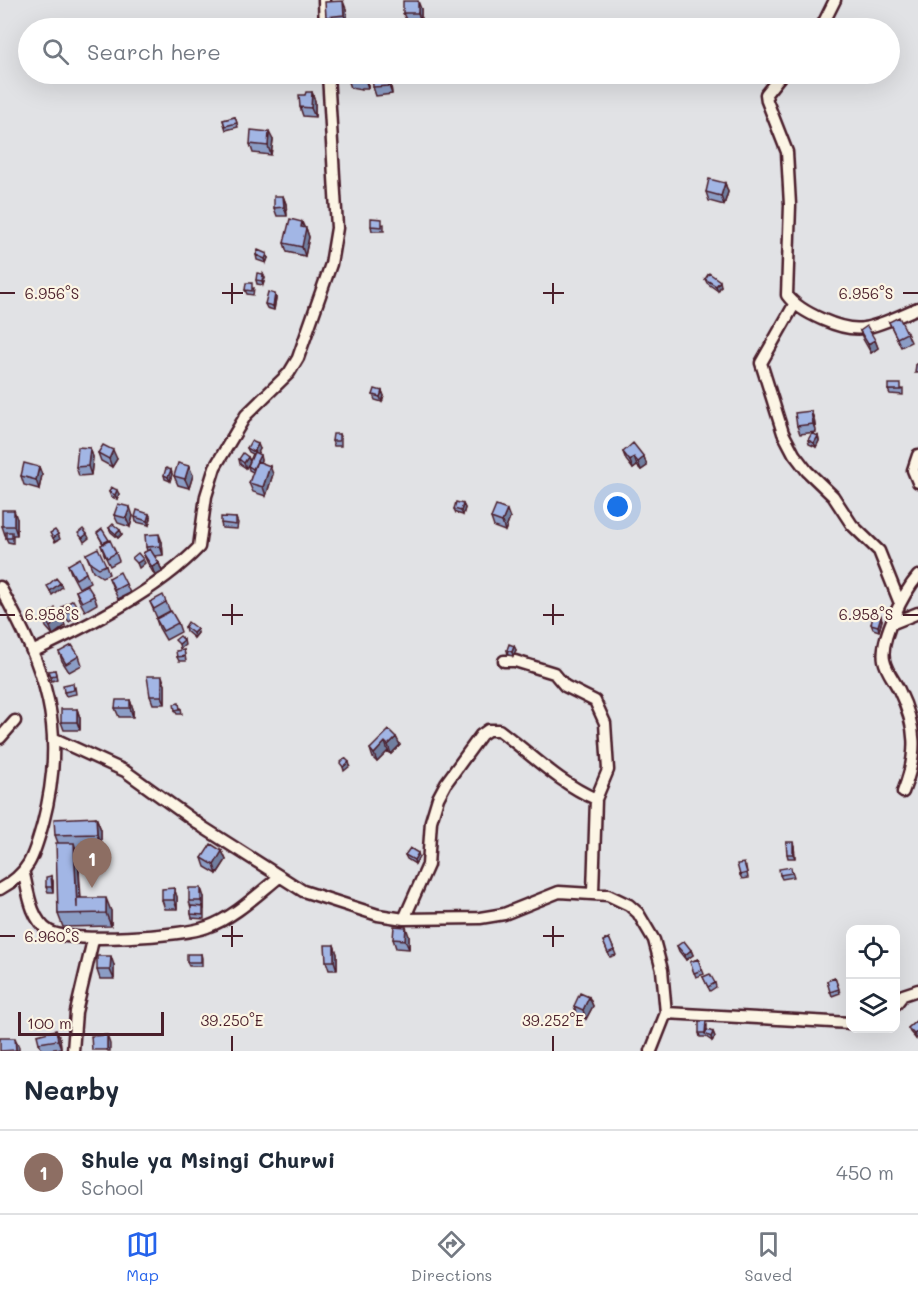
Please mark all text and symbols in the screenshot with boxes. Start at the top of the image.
search box [18,18,900,84]
icon: search [39,35,72,68]
text: Search here [87,37,221,66]
text: 6.956°S [25,283,79,303]
text: 6.956°S [839,283,893,303]
your location [603,492,632,521]
text: 6.958°S [25,604,79,624]
text: 6.958°S [839,604,893,624]
pin: 1 [72,838,112,888]
map controls [846,925,900,1033]
button: locate [846,925,900,979]
text: 6.960°S [25,926,79,946]
button: layers [846,979,900,1033]
scale bar [18,1009,164,1036]
text: 39.250°E [201,1010,264,1030]
text: 39.252°E [522,1010,584,1030]
text: 100 m [27,1012,72,1033]
text: Nearby [24,1073,119,1107]
text: Shule ya Msingi Churwi [81,1145,335,1174]
text: 1 [39,1159,48,1185]
text: 450 m [836,1159,894,1185]
text: School [81,1174,144,1200]
tab: Map [126,1228,159,1285]
tab: Directions [411,1228,492,1285]
tab: Saved [744,1228,792,1285]

